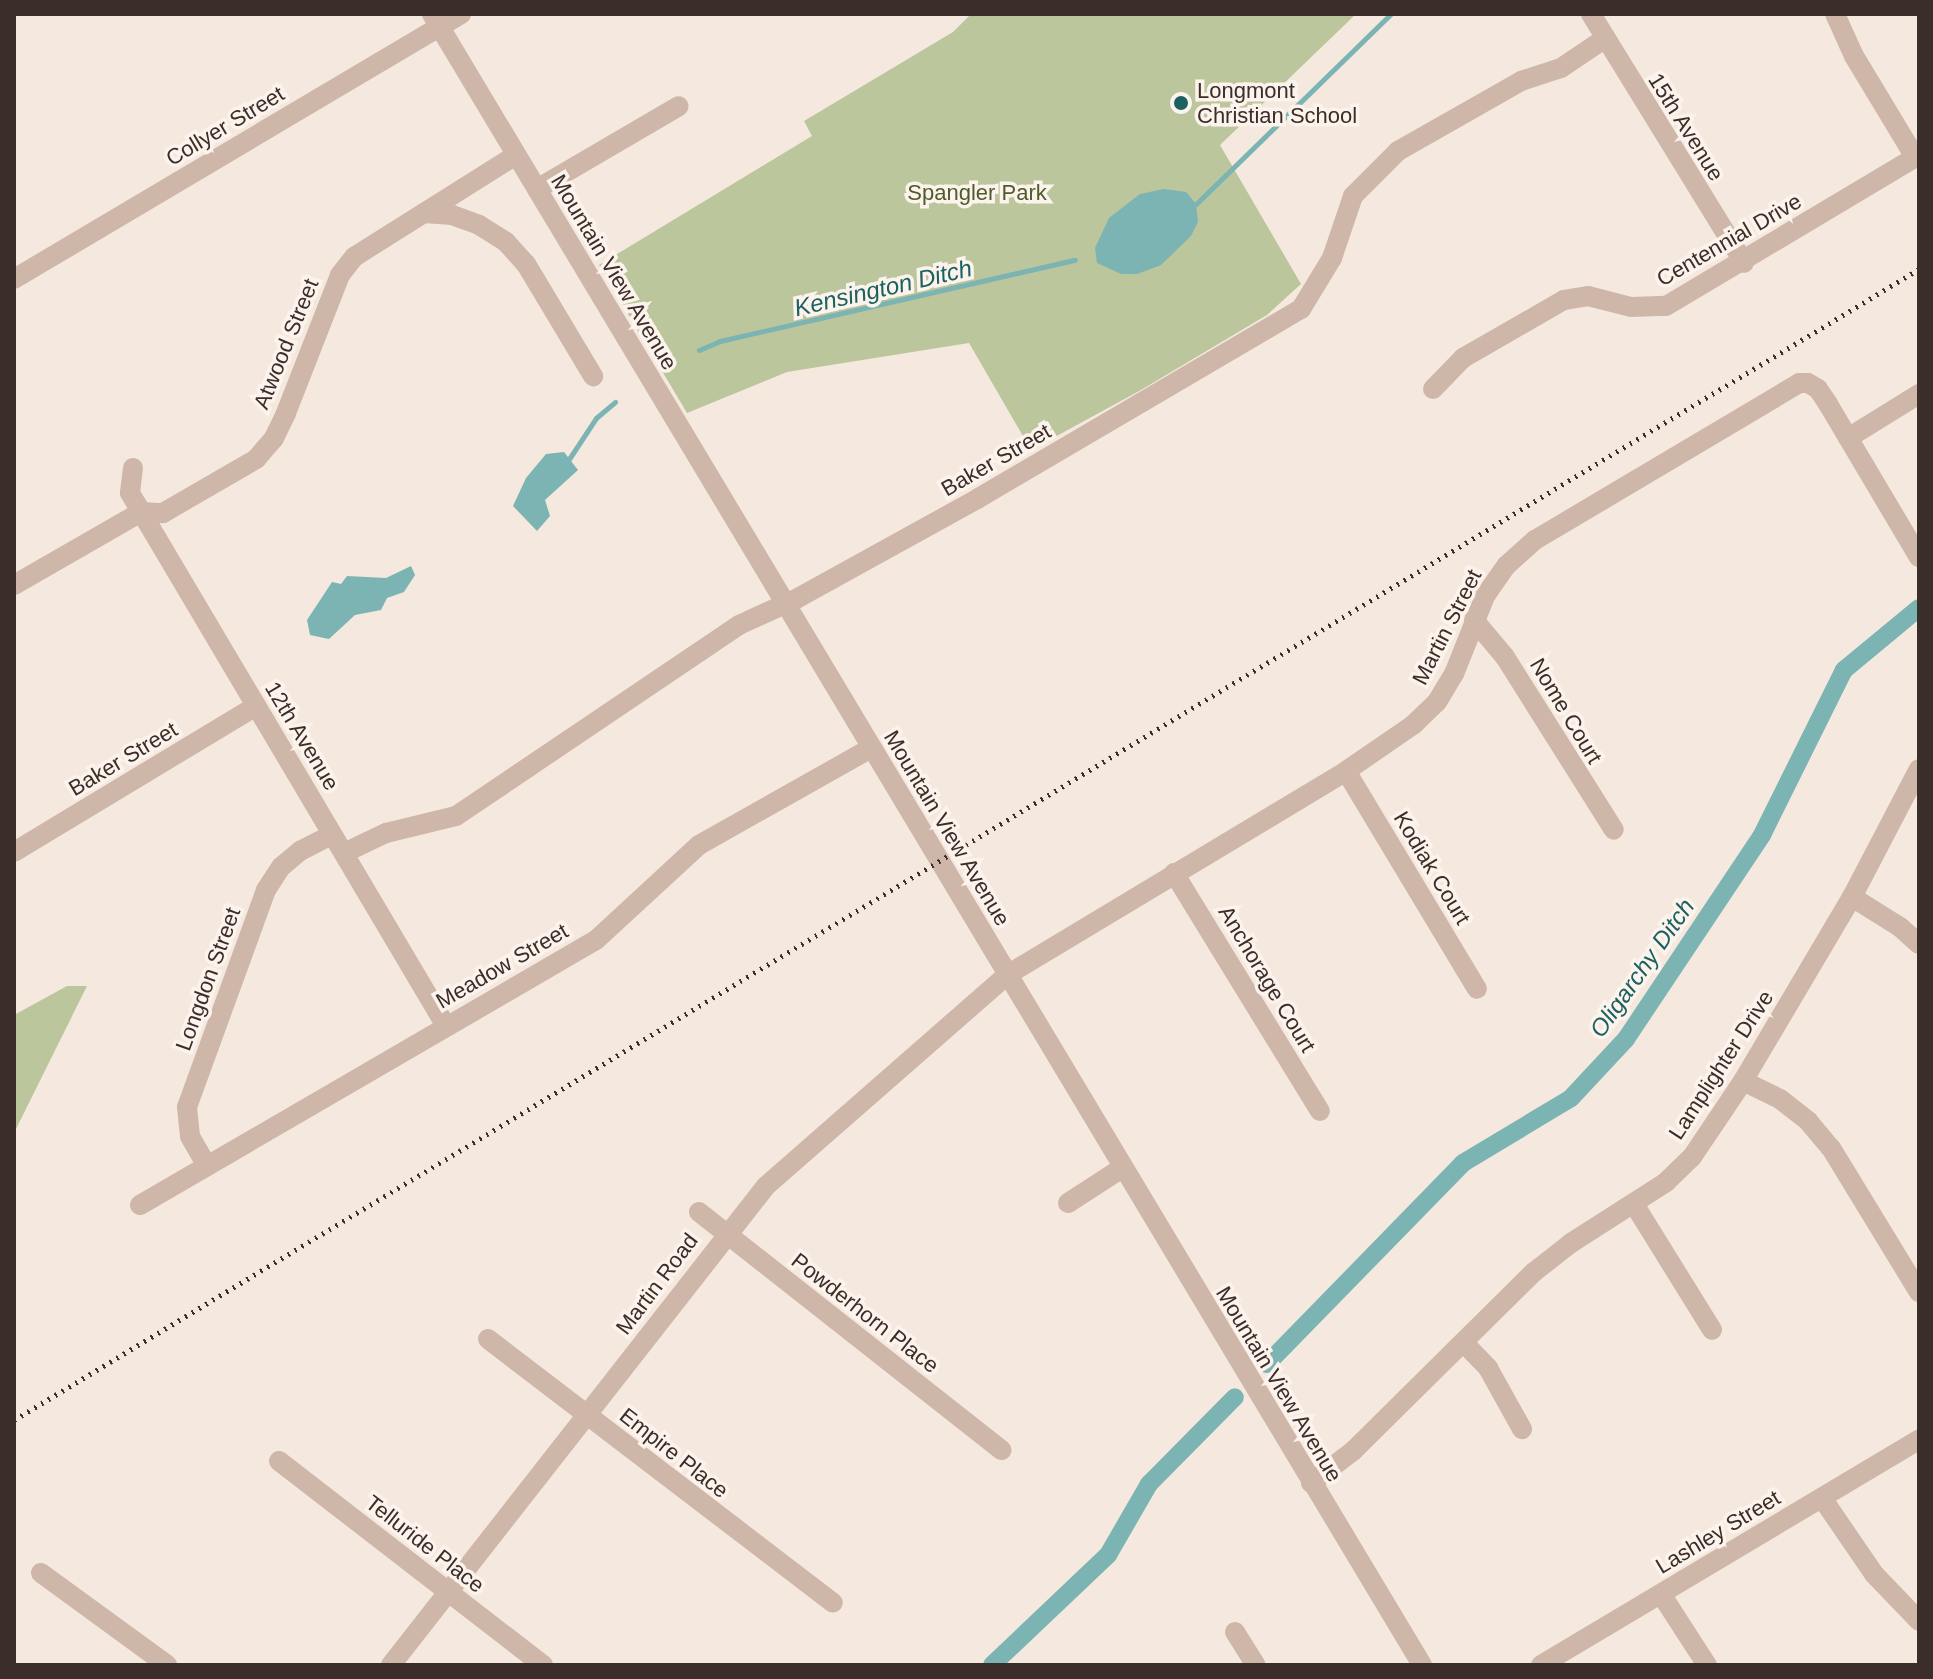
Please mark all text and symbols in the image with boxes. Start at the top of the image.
street label: 15th Avenue [1642,68,1730,186]
place label: Longmont Christian School [1197,77,1357,128]
street label: Collyer Street [161,80,289,172]
marker: Longmont Christian School [1172,94,1190,112]
street label: Mountain View Avenue [545,169,683,375]
park label: Spangler Park [907,180,1047,206]
street label: Centennial Drive [1652,188,1806,292]
water label: Kensington Ditch [791,254,975,322]
street label: Atwood Street [248,275,324,413]
street label: Baker Street [936,418,1056,502]
street label: Martin Street [1407,565,1487,689]
street label: Nome Court [1524,653,1608,769]
street label: 12th Avenue [259,676,345,796]
street label: Baker Street [64,716,182,802]
street label: Mountain View Avenue [878,725,1016,931]
street label: Kodiak Court [1388,807,1476,929]
water label: Oligarchy Ditch [1584,893,1700,1043]
street label: Anchorage Court [1213,901,1321,1057]
street label: Longdon Street [170,904,246,1054]
street label: Meadow Street [431,918,573,1014]
street label: Lamplighter Drive [1663,986,1779,1144]
street label: Martin Road [610,1228,704,1340]
street label: Powderhorn Place [786,1247,944,1379]
street label: Mountain View Avenue [1210,1281,1348,1487]
street label: Empire Place [614,1402,734,1504]
street label: Lashley Street [1651,1484,1785,1580]
street label: Telluride Place [361,1490,489,1598]

